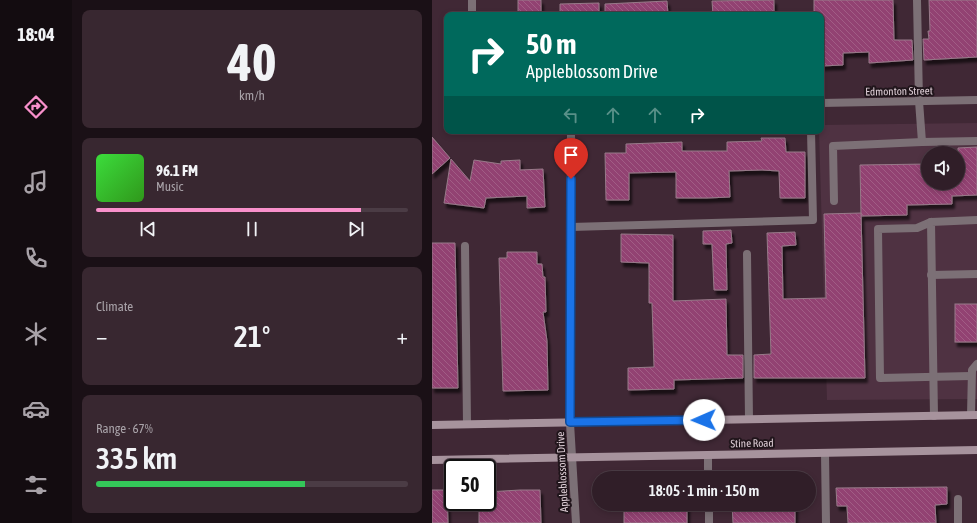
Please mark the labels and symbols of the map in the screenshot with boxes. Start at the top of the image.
street label: Edmonton Street [865,84,933,98]
pin [554,138,588,179]
position arrow [683,399,725,441]
street label: Appleblossom Drive [554,431,570,513]
street label: Stine Road [730,437,774,449]
speed limit sign: 50 [444,459,496,511]

